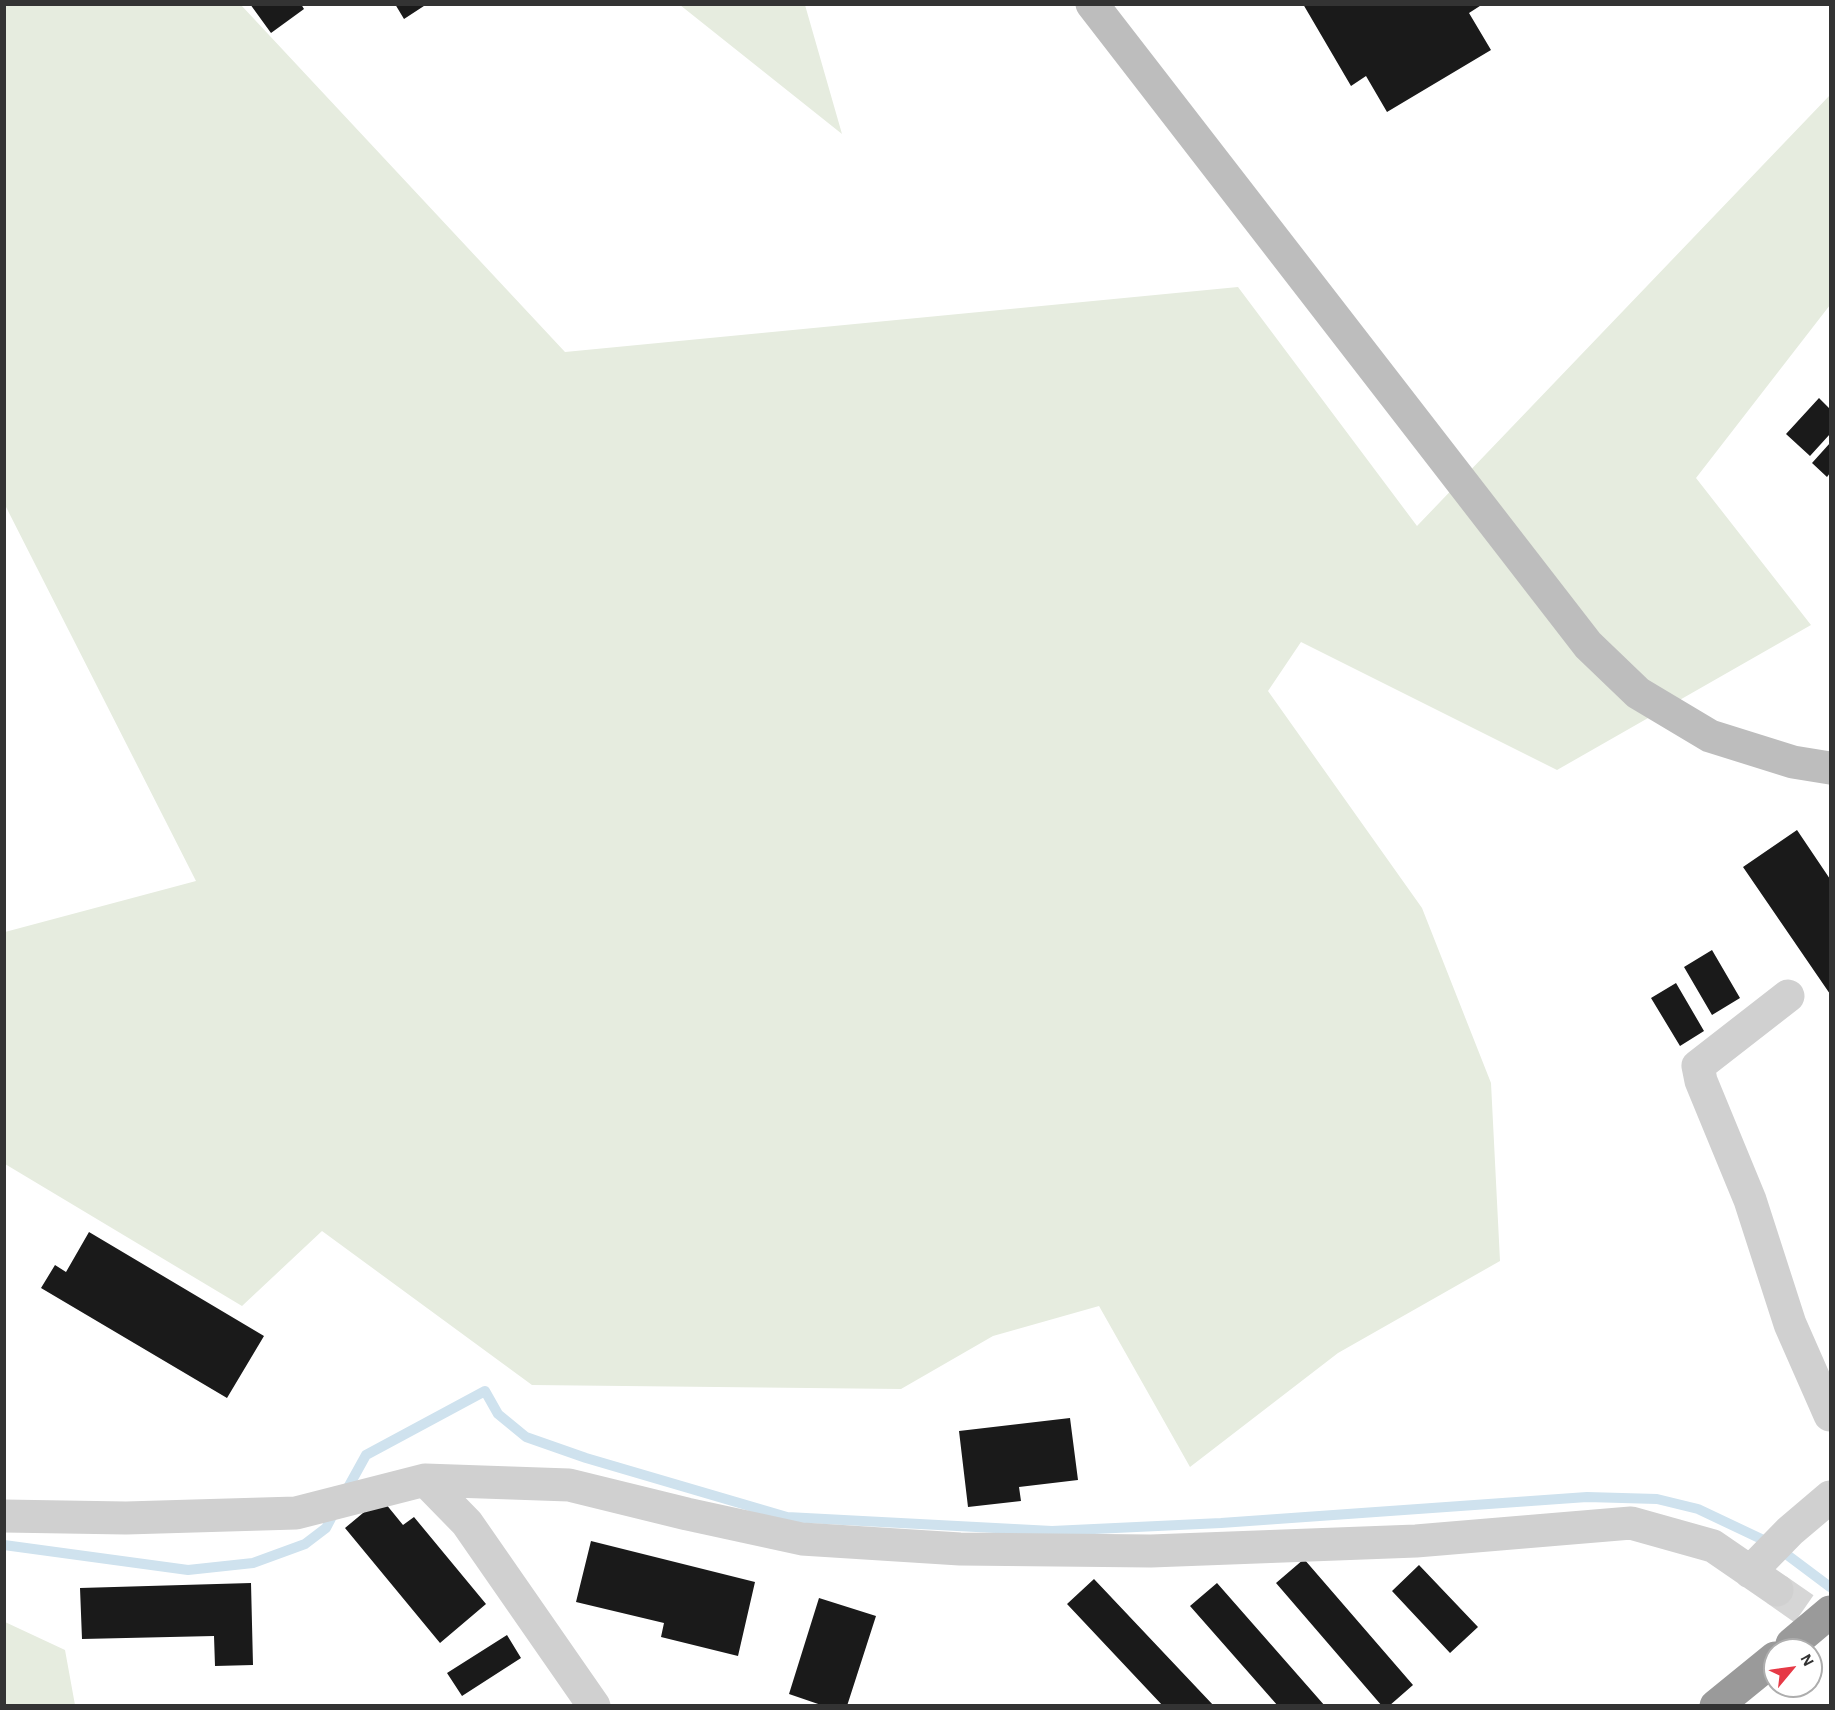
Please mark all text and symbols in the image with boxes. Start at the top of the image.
north arrow [1763,1638,1823,1698]
text: N [1797,1651,1817,1669]

